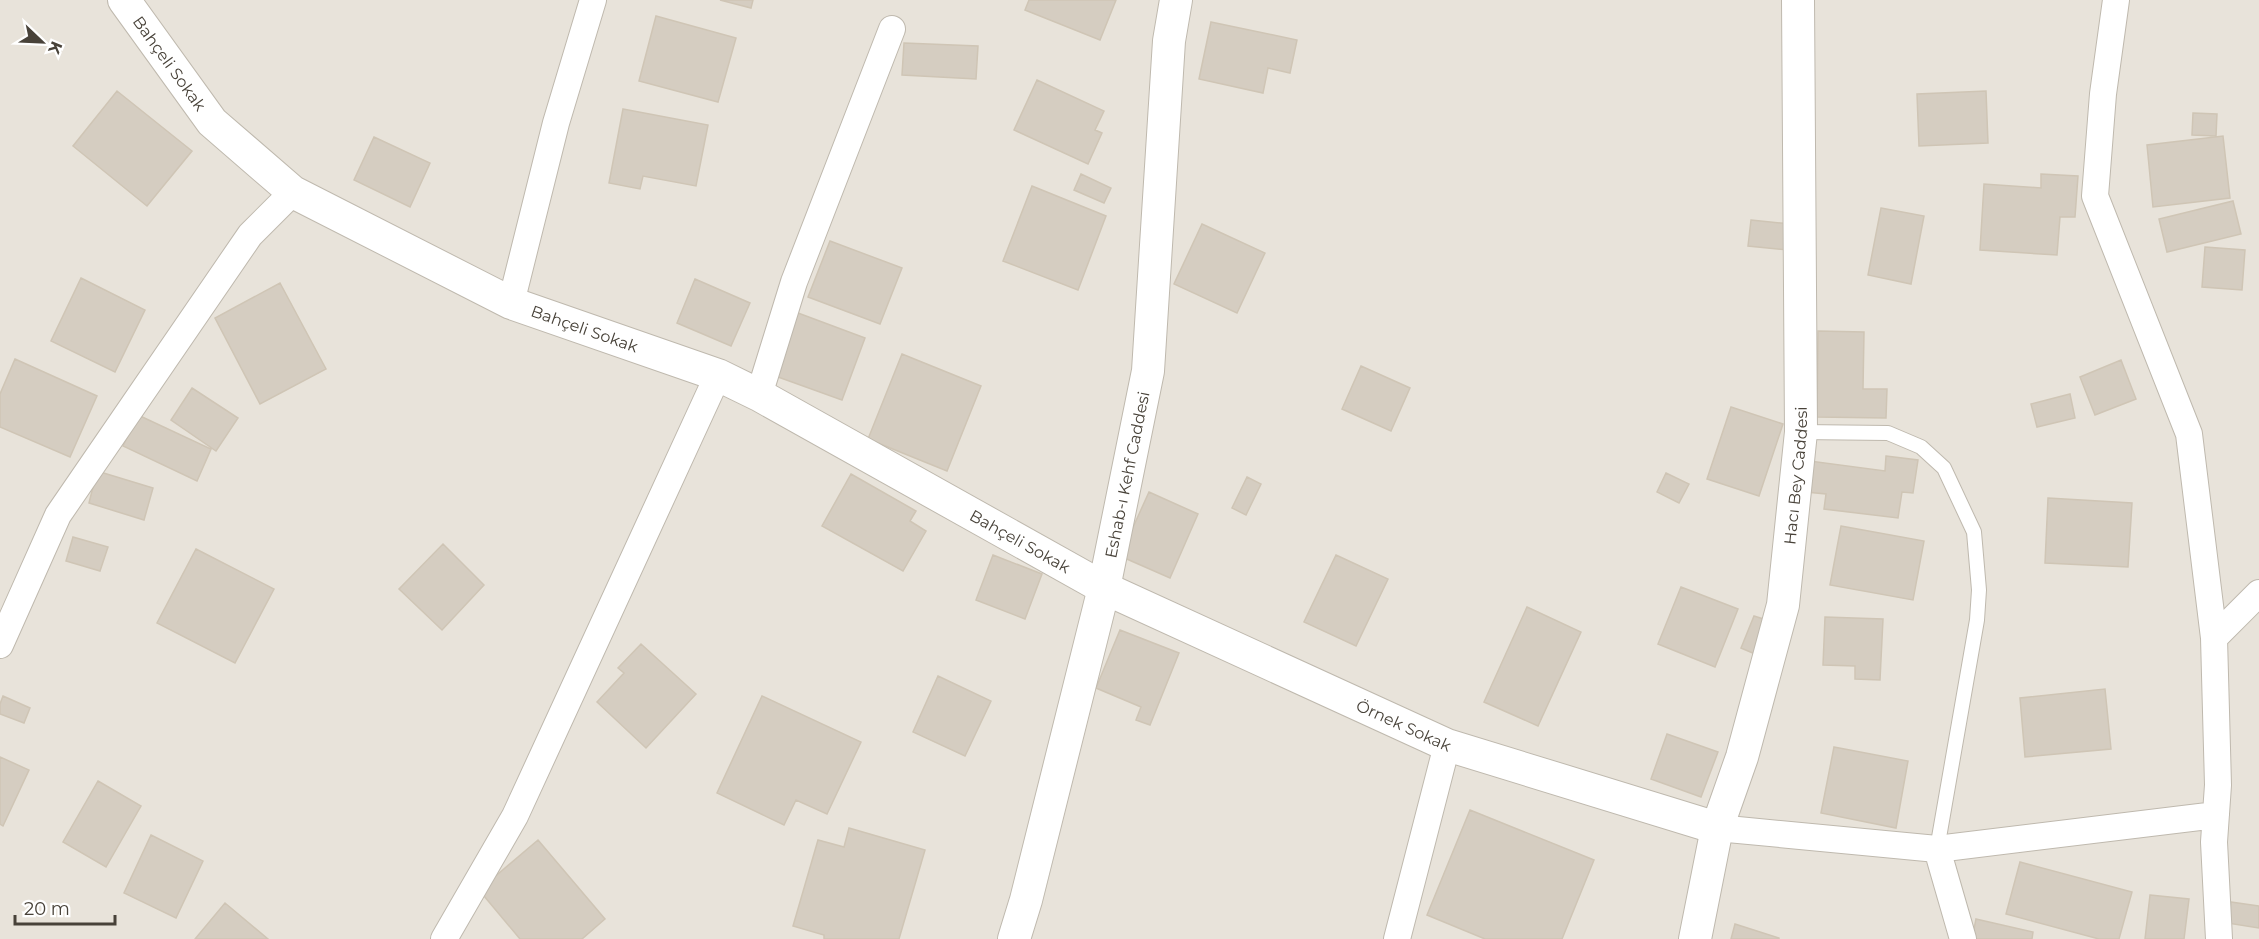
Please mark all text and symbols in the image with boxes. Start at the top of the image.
north arrow [12,12,72,72]
street label: Bahçeli Sokak [129,13,210,115]
text: K [44,39,66,58]
street label: Bahçeli Sokak [528,302,641,357]
street label: Eshab-ı Kehf Caddesi [1101,390,1154,560]
street label: Hacı Bey Caddesi [1780,406,1811,546]
street label: Bahçeli Sokak [966,506,1074,577]
street label: Örnek Sokak [1353,695,1455,756]
scale bar [15,888,116,926]
text: 20 m [24,898,70,920]

